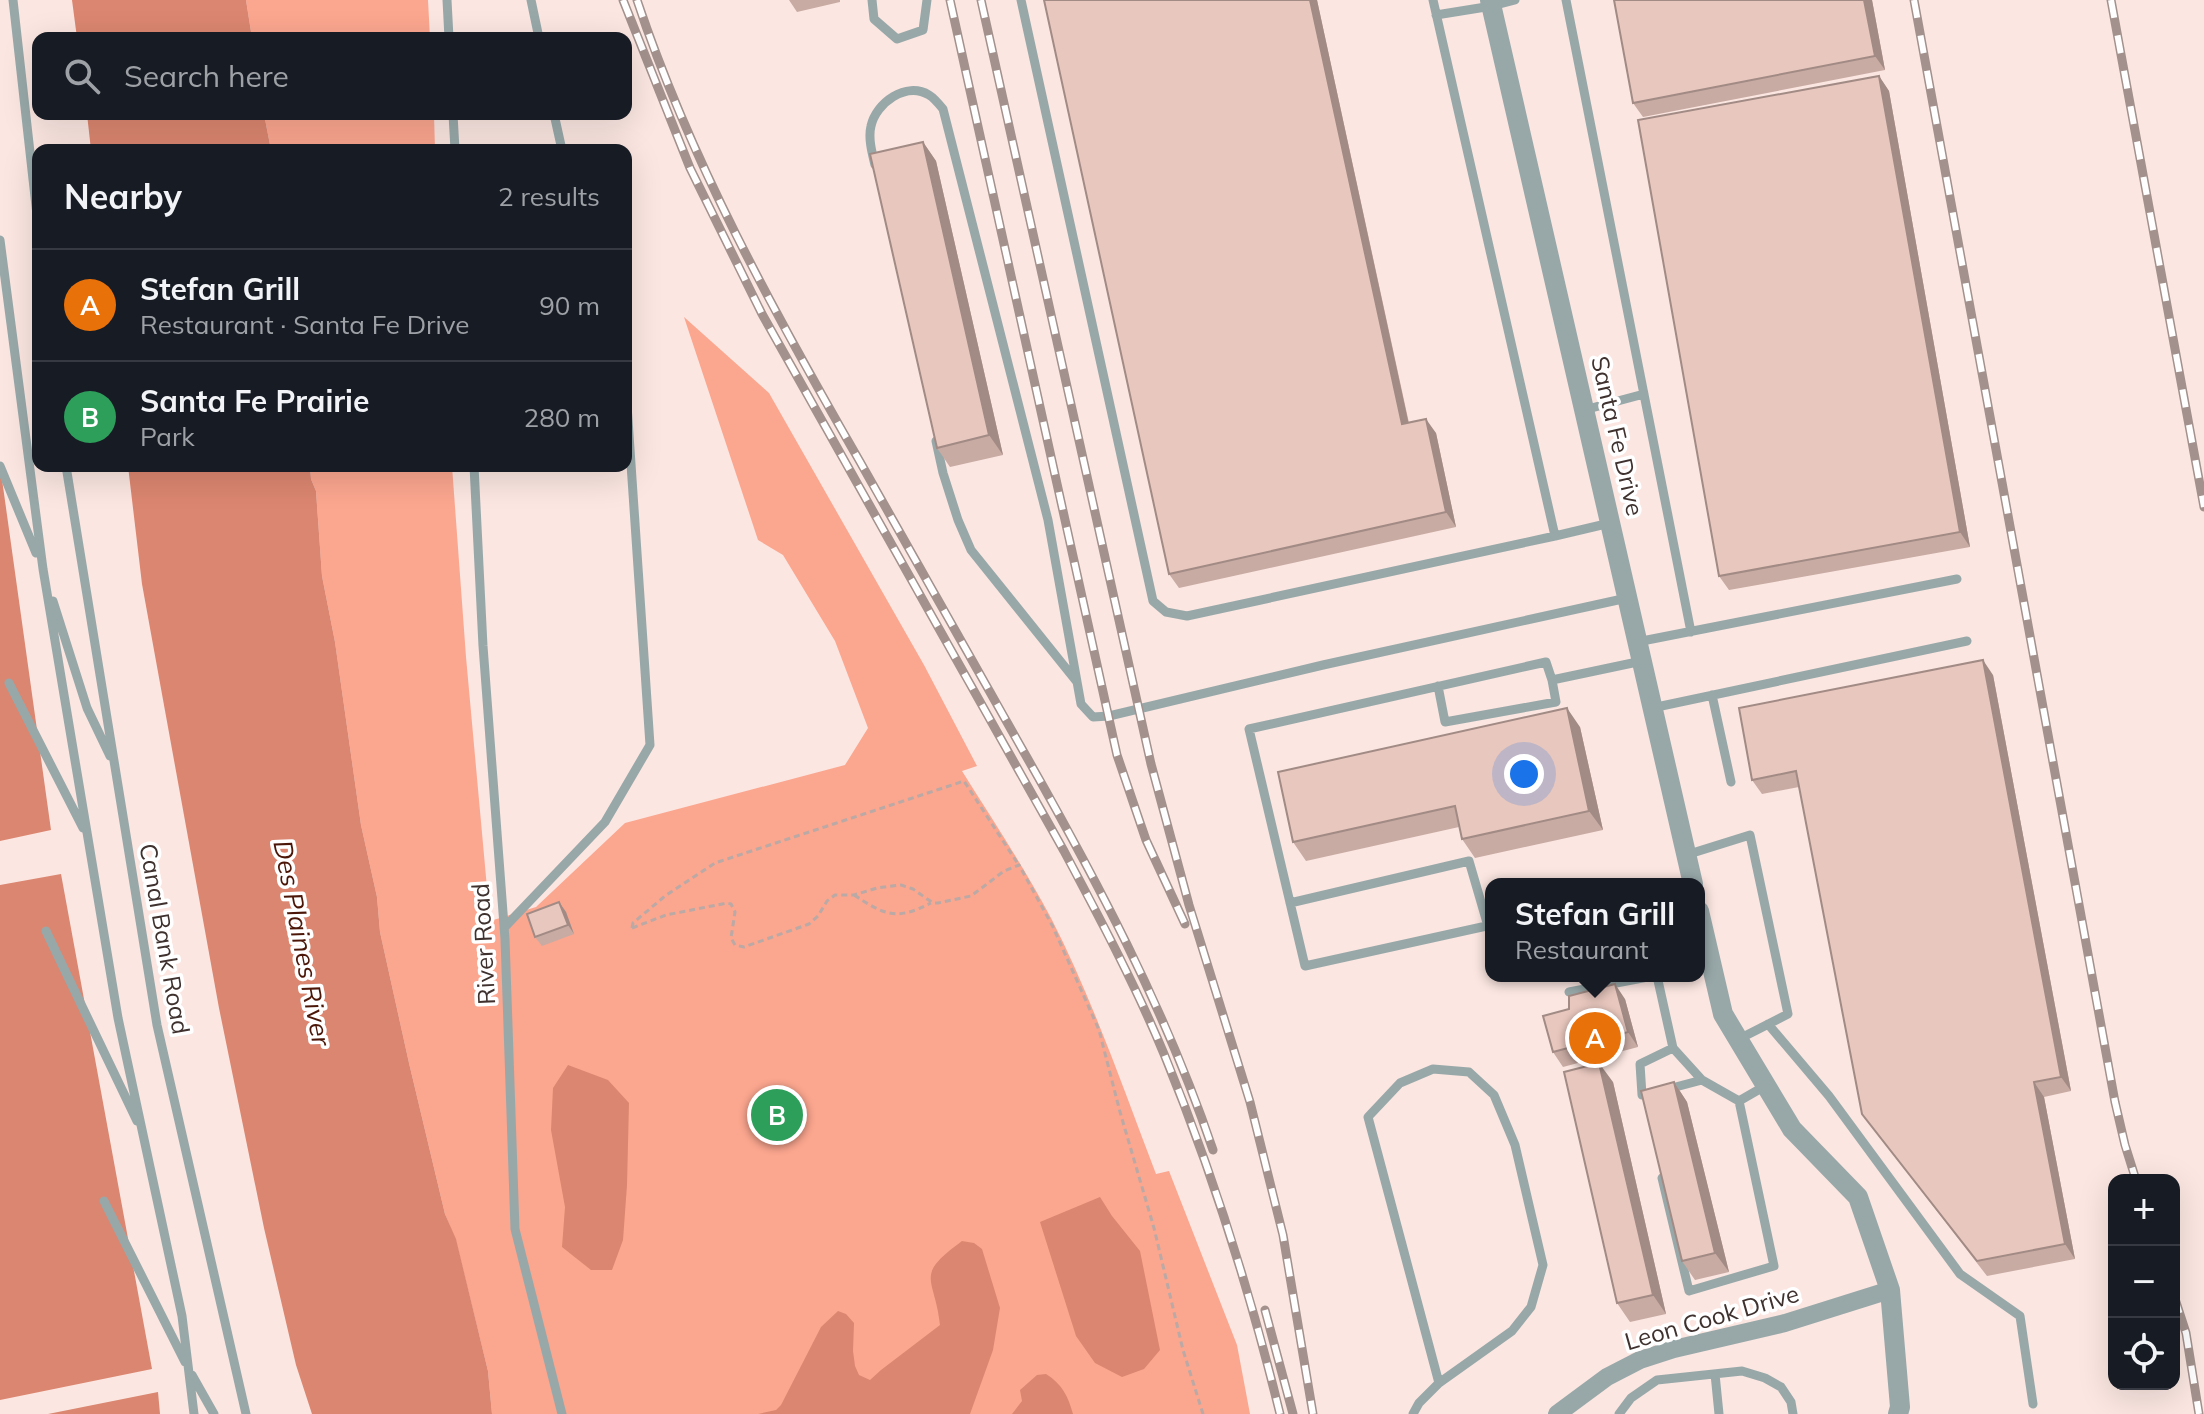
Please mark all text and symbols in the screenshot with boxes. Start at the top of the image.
search box [32,32,632,120]
icon: search [60,54,104,98]
text: Search here [124,57,289,95]
text: Nearby [64,175,182,218]
text: 2 results [498,180,600,213]
text: Stefan Grill [140,270,300,308]
text: A [80,289,100,322]
text: 90 m [539,289,600,322]
text: Restaurant · Santa Fe Drive [140,308,470,341]
street label: Santa Fe Drive [1585,353,1651,518]
text: Santa Fe Prairie [140,382,369,420]
text: B [81,401,99,434]
text: 280 m [524,401,600,434]
text: Park [140,420,195,453]
your location [1504,754,1544,794]
water label: Des Plaines River [266,837,339,1050]
street label: Canal Bank Road [133,841,197,1037]
popup [1485,878,1705,982]
street label: River Road [465,882,501,1006]
text: Stefan Grill [1515,895,1675,933]
text: Restaurant [1515,933,1649,966]
pin: A [1569,1008,1621,1068]
pin: B [751,1085,803,1145]
map controls [2108,1174,2180,1390]
button: + [2108,1174,2180,1246]
button: − [2108,1246,2180,1318]
street label: Leon Cook Drive [1621,1278,1802,1356]
button: locate [2108,1318,2180,1390]

